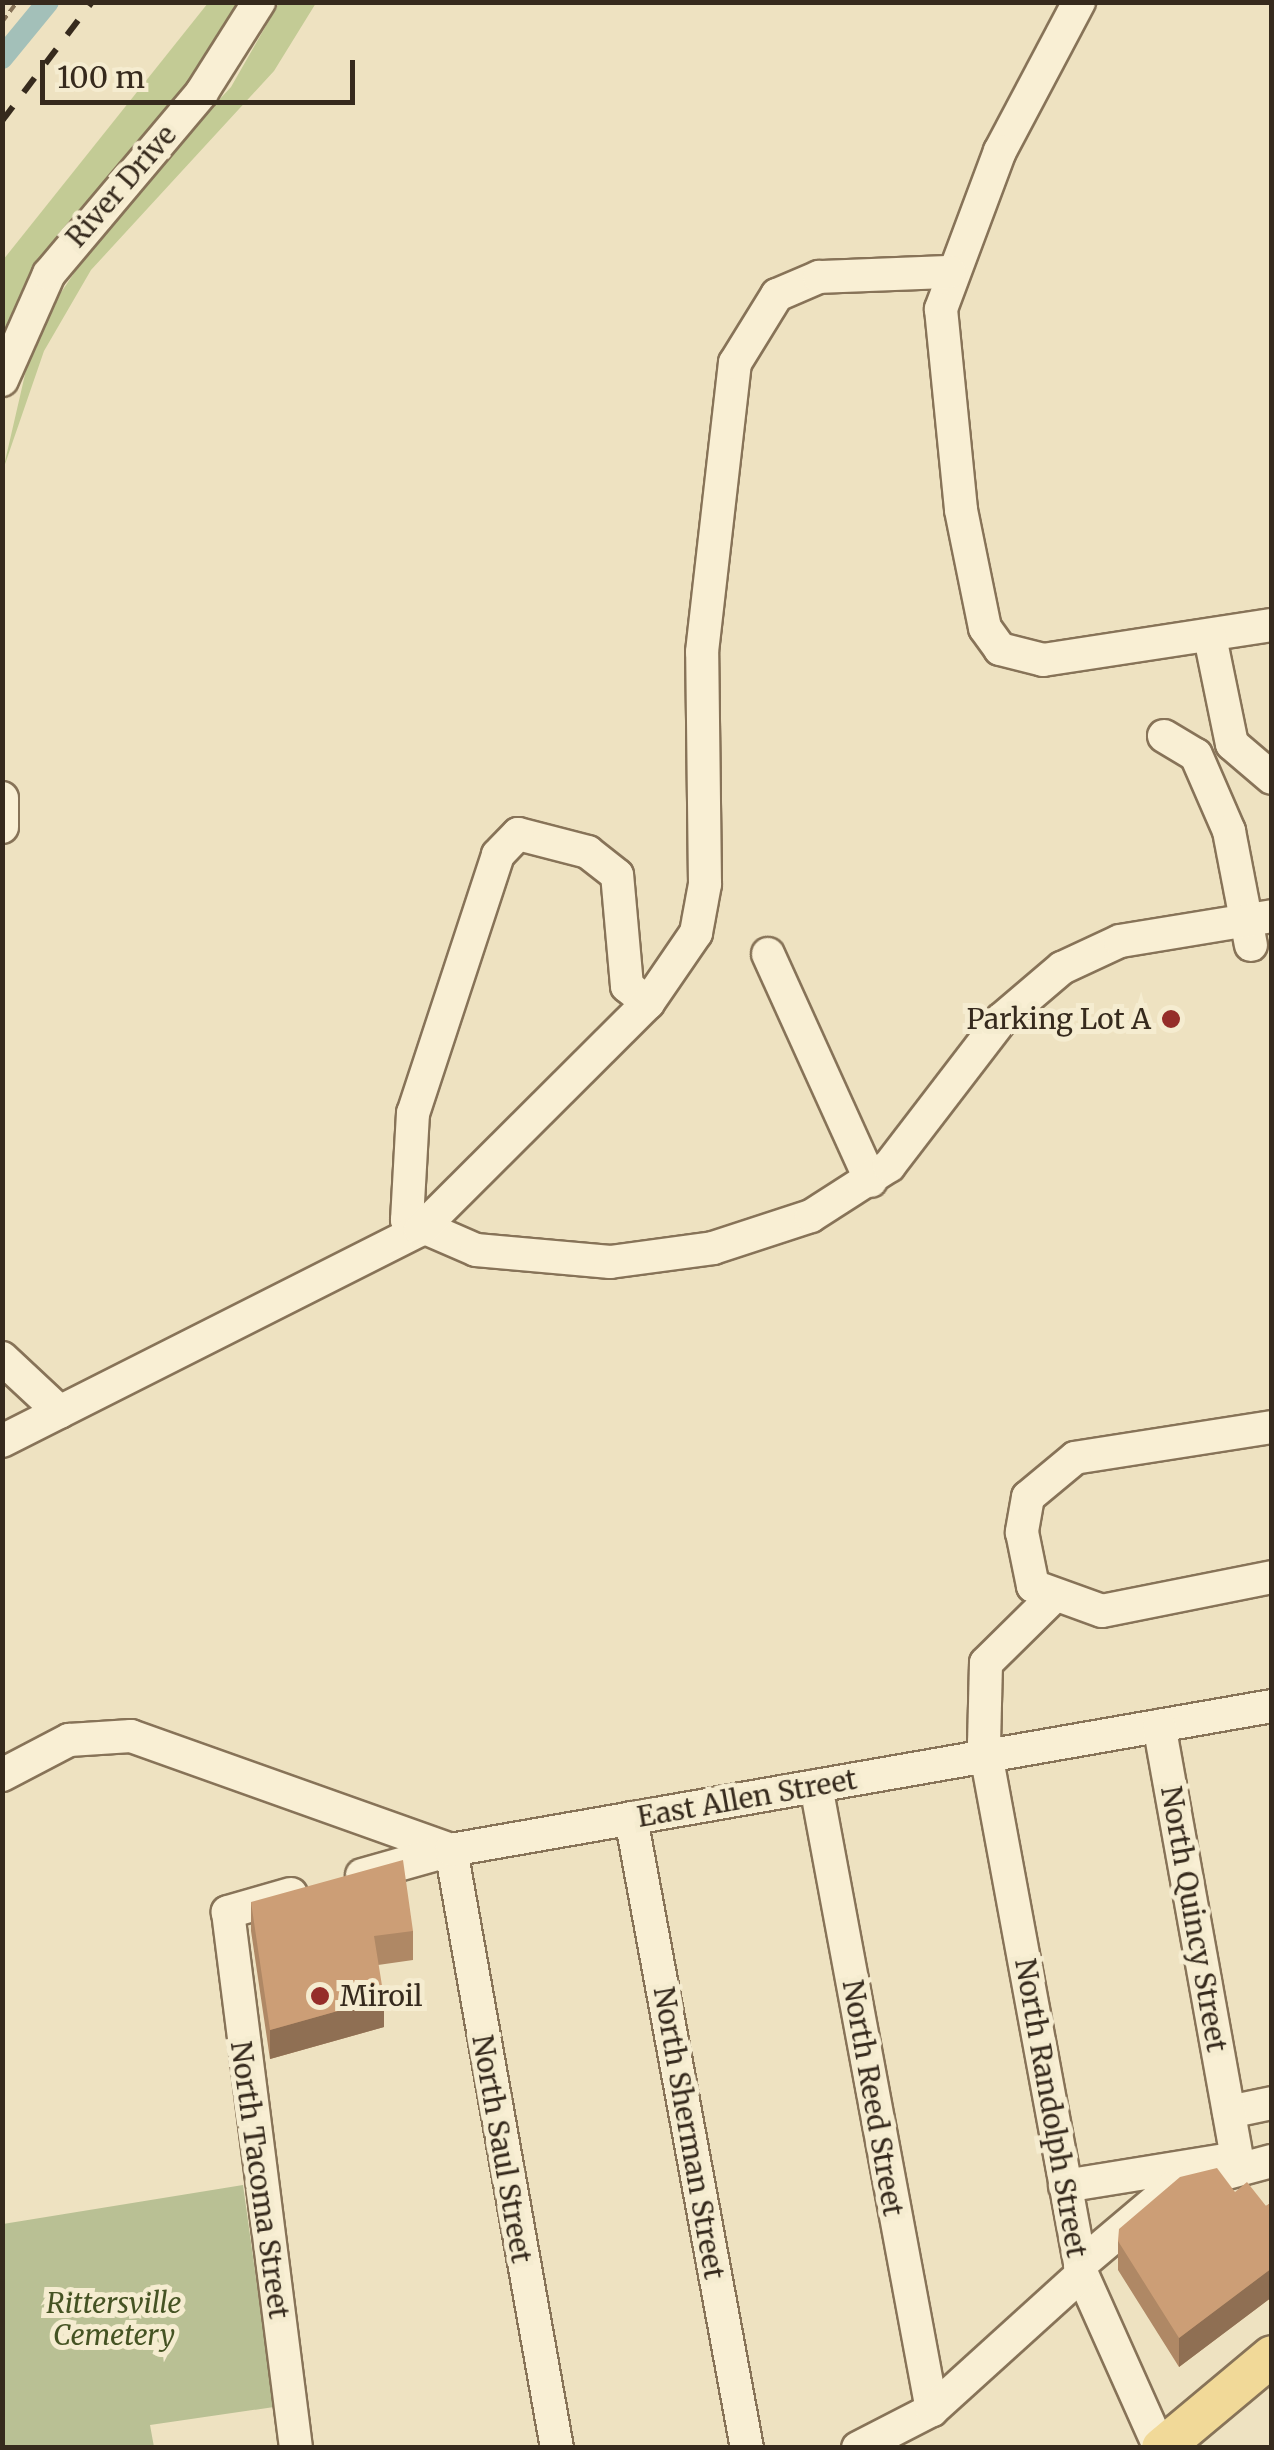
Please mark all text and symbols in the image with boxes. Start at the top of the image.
scale bar [45,40,360,102]
text: 100 m [57,58,145,96]
street label: River Drive [59,118,183,254]
place label: Parking Lot A [966,1002,1151,1036]
marker: Parking Lot A [1160,1008,1182,1030]
street label: East Allen Street [635,1762,859,1834]
street label: North Quincy Street [1154,1784,1234,2054]
street label: North Randolph Street [1008,1956,1094,2260]
street label: North Reed Street [836,1977,910,2219]
place label: Miroil [340,1979,423,2013]
street label: North Sherman Street [647,1984,731,2282]
marker: Miroil [309,1985,331,2007]
street label: North Saul Street [465,2032,539,2266]
street label: North Tacoma Street [224,2039,296,2321]
park label: Rittersville Cemetery [46,2286,182,2352]

